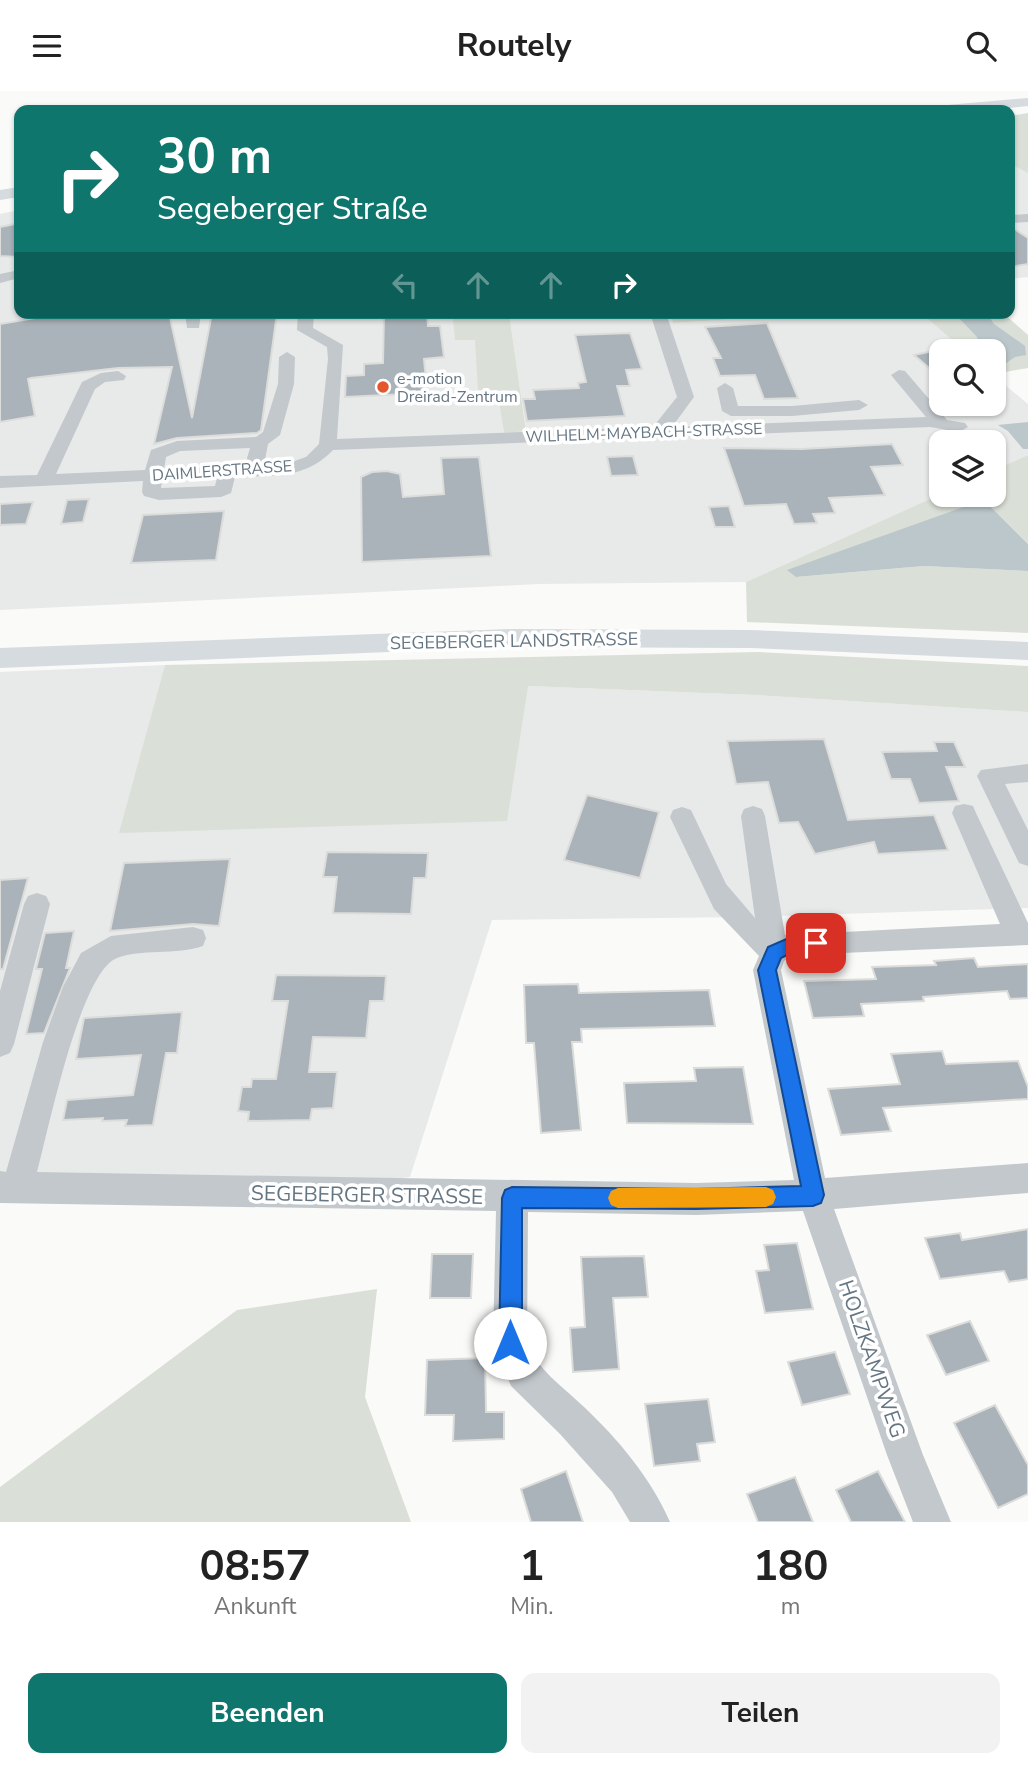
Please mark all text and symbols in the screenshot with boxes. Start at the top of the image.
text: Routely [457,24,571,67]
icon: menu [28,27,66,65]
icon: search [962,27,1000,65]
text: 30 m [157,123,272,190]
icon: right [42,133,133,224]
text: Segeberger Straße [157,187,428,230]
icon: left [386,266,424,304]
icon: ahead [459,266,497,304]
icon: ahead [532,266,570,304]
icon: right [605,266,643,304]
map controls [929,339,1006,507]
button: search [929,339,1006,416]
place label: e-motion Dreirad-Zentrum [397,368,518,408]
marker: e-motion Dreirad-Zentrum [375,379,391,395]
street label: WILHELM-MAYBACH-STRASSE [525,418,763,448]
button: layers [929,430,1006,507]
street label: DAIMLERSTRASSE [151,455,293,487]
street label: SEGEBERGER LANDSTRASSE [390,627,638,655]
pin [786,913,846,973]
icon: arrive [797,924,835,962]
street label: SEGEBERGER STRASSE [251,1179,483,1211]
street label: HOLZKAMPWEG [832,1276,912,1442]
position arrow [473,1306,547,1380]
text: 08:57 [199,1538,311,1595]
text: 1 [519,1538,544,1595]
text: 180 [753,1538,829,1595]
text: Ankunft [214,1591,296,1622]
text: Min. [510,1591,553,1622]
text: m [781,1591,801,1622]
button: Beenden [28,1673,507,1753]
button: Teilen [521,1673,1000,1753]

